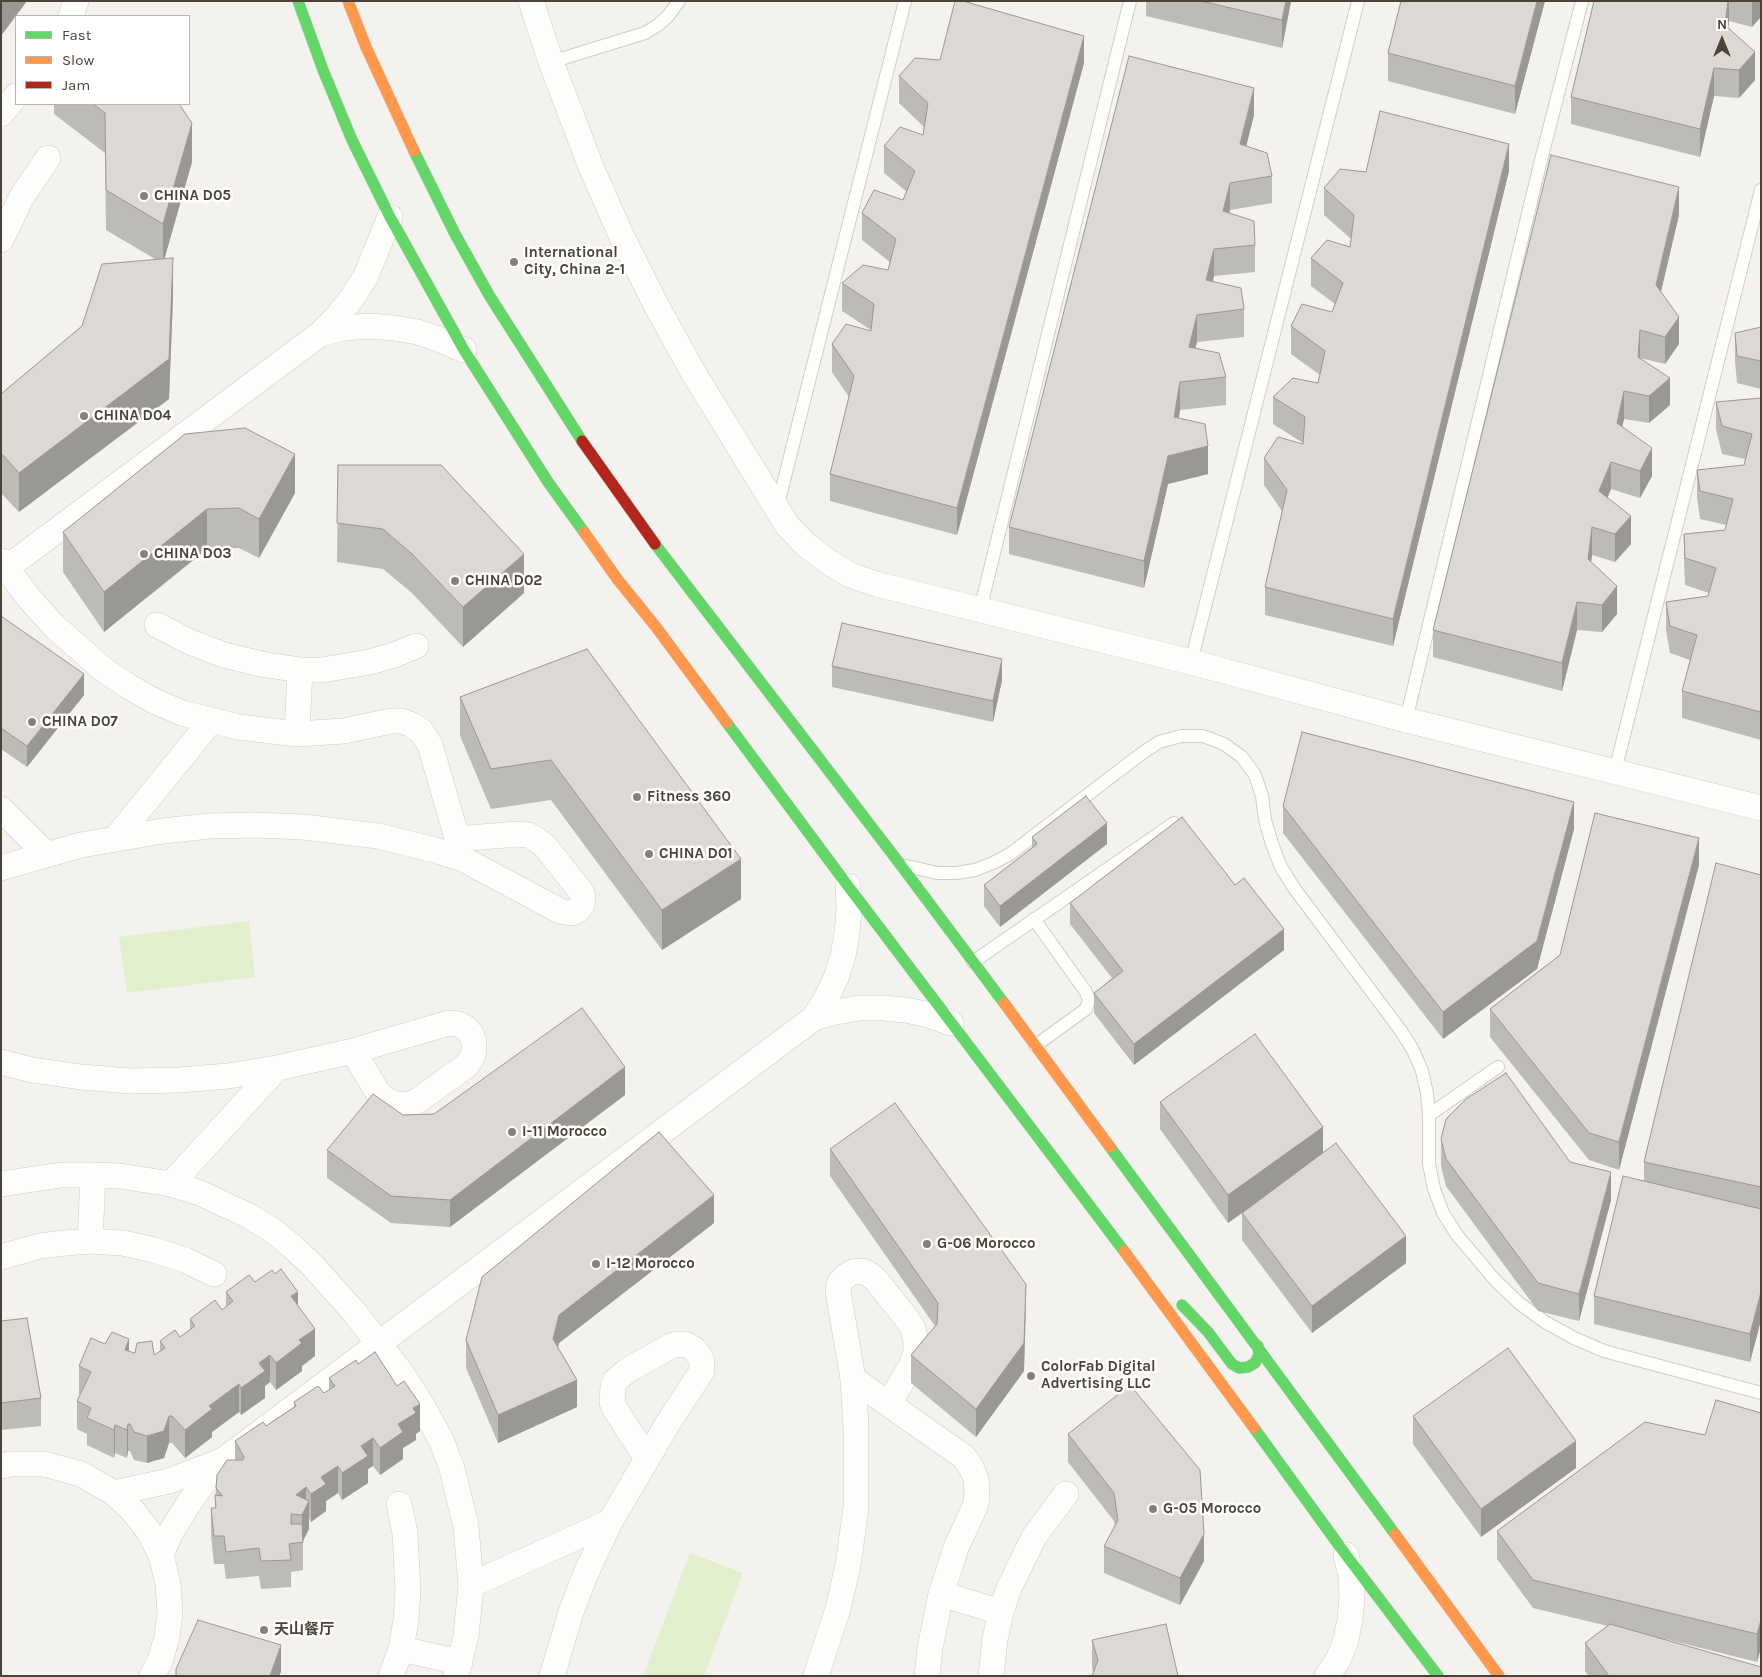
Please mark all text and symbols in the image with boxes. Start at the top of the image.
legend [15,15,190,105]
north arrow [1697,15,1747,65]
text: N [1717,16,1727,33]
text: Fast [62,26,91,44]
text: Slow [62,51,94,69]
text: Jam [62,76,90,94]
place label: CHINA D05 [154,187,231,205]
marker: CHINA D05 [138,190,150,202]
place label: International City, China 2-1 [524,244,625,279]
marker: International City, China 2-1 [508,256,520,268]
place label: CHINA D04 [94,407,171,425]
marker: CHINA D04 [78,410,90,422]
place label: CHINA D03 [154,545,232,563]
marker: CHINA D03 [138,548,150,560]
place label: CHINA D02 [465,572,542,590]
marker: CHINA D02 [449,575,461,587]
place label: CHINA D07 [42,713,118,731]
marker: CHINA D07 [26,716,38,728]
place label: Fitness 360 [647,788,731,806]
marker: Fitness 360 [631,791,643,803]
place label: CHINA D01 [659,845,733,863]
marker: CHINA D01 [643,848,655,860]
place label: I-11 Morocco [522,1123,607,1141]
marker: I-11 Morocco [506,1126,518,1138]
place label: G-06 Morocco [937,1235,1036,1253]
marker: G-06 Morocco [921,1238,933,1250]
place label: I-12 Morocco [606,1255,695,1273]
marker: I-12 Morocco [590,1258,602,1270]
place label: ColorFab Digital Advertising LLC [1041,1358,1156,1393]
marker: ColorFab Digital Advertising LLC [1025,1370,1037,1382]
place label: G-05 Morocco [1163,1500,1261,1518]
marker: G-05 Morocco [1147,1503,1159,1515]
place label: 天山餐厅 [274,1621,334,1639]
marker: 天山餐厅 [258,1624,270,1636]

